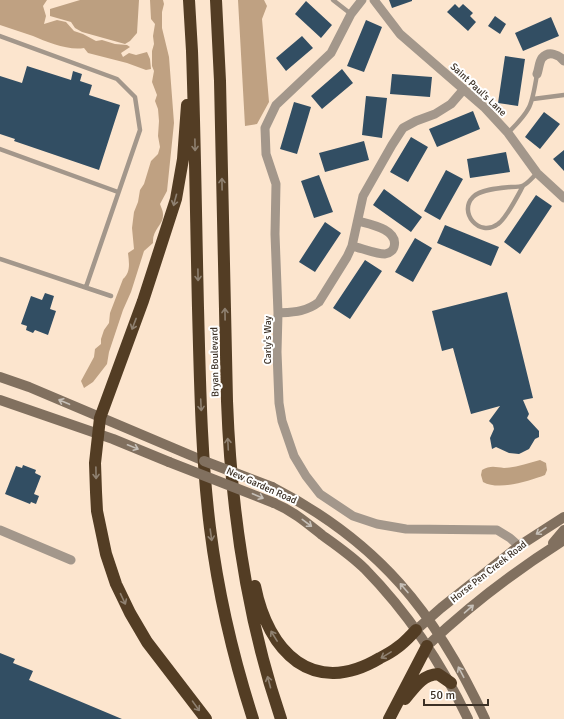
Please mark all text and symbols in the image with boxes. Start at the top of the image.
street label: Saint Paul's Lane [448,61,509,119]
one-way arrow [191,138,199,151]
one-way arrow [219,178,226,191]
one-way arrow [171,194,179,207]
one-way arrow [194,268,202,281]
one-way arrow [221,308,229,321]
street label: Carly's Way [262,315,274,364]
one-way arrow [130,317,138,329]
street label: Bryan Boulevard [208,327,222,397]
one-way arrow [58,398,70,406]
one-way arrow [198,398,205,411]
one-way arrow [225,438,232,451]
one-way arrow [127,444,139,452]
street label: New Garden Road [225,465,299,507]
one-way arrow [92,466,100,479]
one-way arrow [251,493,263,500]
one-way arrow [301,519,312,527]
one-way arrow [536,527,547,535]
one-way arrow [207,528,215,541]
street label: Horse Pen Creek Road [448,538,529,605]
one-way arrow [399,583,409,593]
one-way arrow [120,593,127,605]
one-way arrow [464,604,474,613]
one-way arrow [269,630,277,642]
one-way arrow [380,651,392,659]
one-way arrow [457,666,464,678]
one-way arrow [265,676,272,689]
scale bar [424,681,488,707]
text: 50 m [430,688,455,703]
one-way arrow [192,700,200,711]

